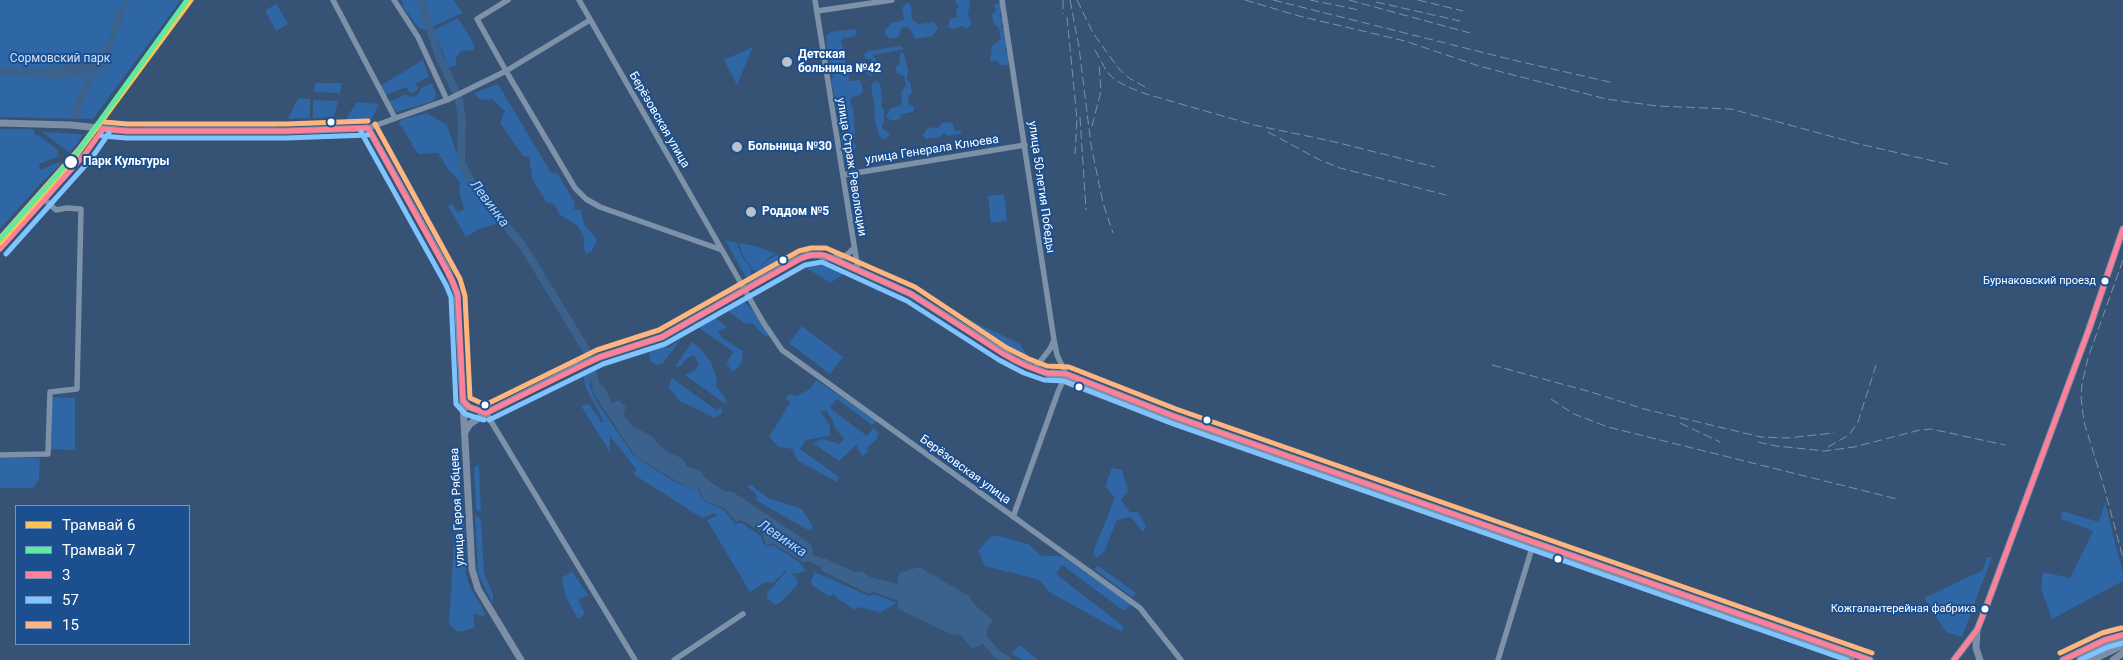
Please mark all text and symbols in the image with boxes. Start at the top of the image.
place label: Детская больница №42 [798,48,881,76]
park label: Сормовский парк [10,52,110,66]
marker: Детская больница №42 [780,55,794,69]
street label: Берёзовская улица [626,69,692,171]
street label: улица Страж Революции [833,97,869,237]
unlabelled marker [326,117,336,127]
street label: улица 50-летия Победы [1025,120,1057,254]
street label: улица Генерала Клюева [864,132,1000,168]
marker: Больница №30 [730,140,744,154]
place label: Больница №30 [748,140,832,154]
marker: Парк Культуры [63,154,79,170]
place label: Парк Культуры [83,155,169,169]
water label: Левинка [466,177,512,231]
marker: Роддом №5 [744,205,758,219]
place label: Роддом №5 [762,205,829,219]
unlabelled marker [778,255,788,265]
place label: Бурнаковский проезд [1983,274,2096,288]
marker: Бурнаковский проезд [2100,276,2110,286]
unlabelled marker [1074,382,1084,392]
unlabelled marker [480,400,490,410]
unlabelled marker [1202,415,1212,425]
street label: Берёзовская улица [917,432,1013,508]
street label: улица Героя Рябцева [448,447,468,567]
legend [15,505,190,645]
text: Трамвай 6 [62,516,135,534]
water label: Левинка [755,517,809,561]
text: Трамвай 7 [62,541,135,559]
unlabelled marker [1553,554,1563,564]
text: 3 [62,566,70,584]
text: 57 [62,591,79,609]
place label: Кожгалантерейная фабрика [1831,602,1976,616]
marker: Кожгалантерейная фабрика [1980,604,1990,614]
text: 15 [62,616,79,634]

